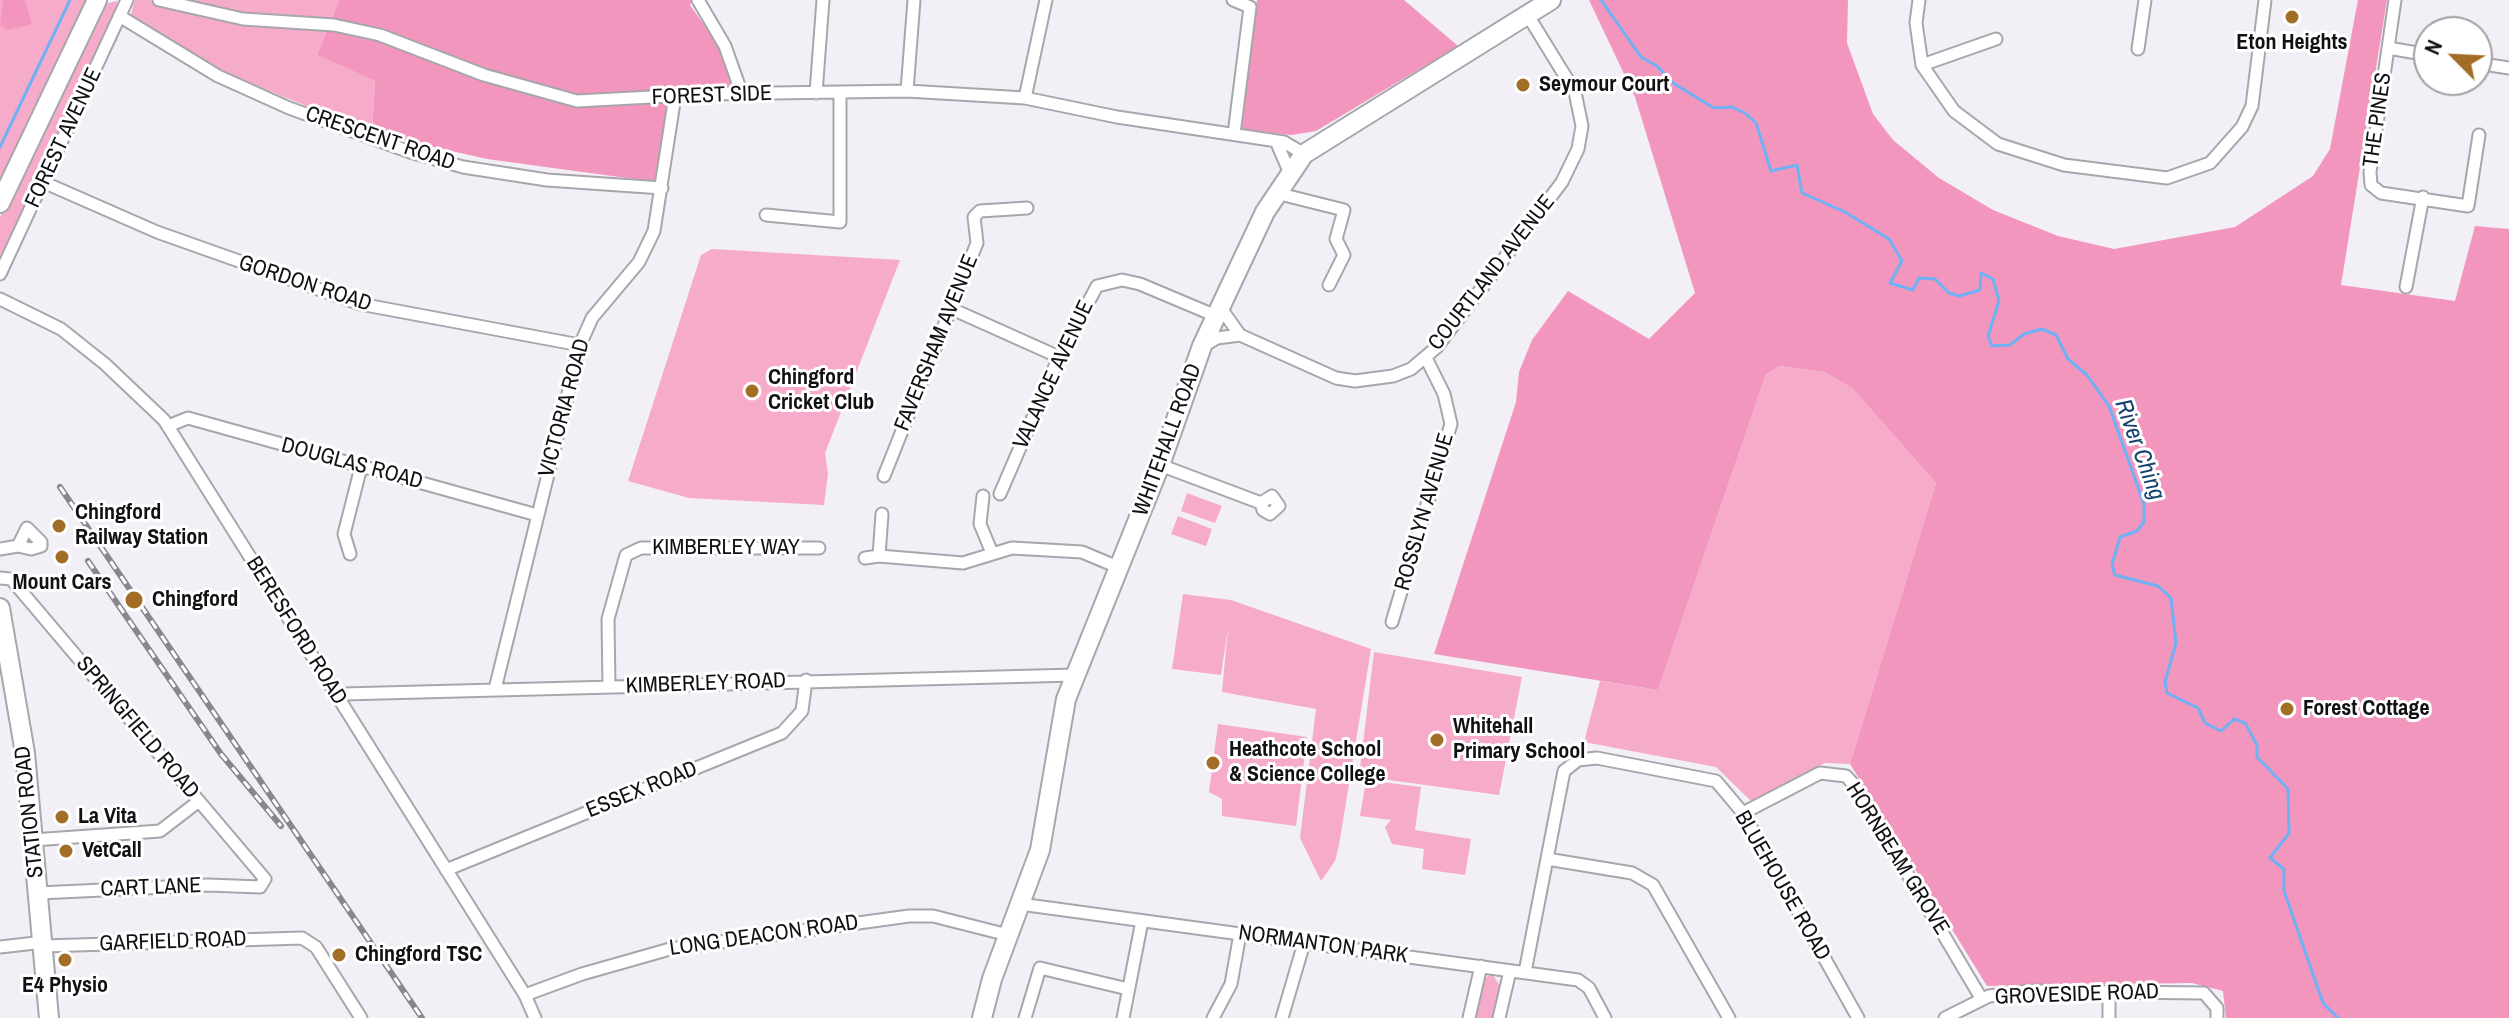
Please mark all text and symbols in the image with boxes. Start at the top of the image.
marker: Eton Heights [2283,8,2301,26]
north arrow [2413,16,2493,96]
place label: Eton Heights [2236,30,2348,56]
text: N [2417,35,2449,59]
street label: FOREST AVENUE [20,64,108,212]
street label: THE PINES [2358,71,2398,169]
place label: Seymour Court [1539,72,1669,98]
marker: Seymour Court [1514,76,1532,94]
street label: FOREST SIDE [651,81,773,111]
street label: CRESCENT ROAD [302,101,458,177]
street label: COURTLAND AVENUE [1423,190,1561,356]
street label: GORDON ROAD [235,250,375,318]
street label: FAVERSHAM AVENUE [890,251,984,435]
street label: VALANCE AVENUE [1008,297,1100,453]
street label: VICTORIA ROAD [534,336,596,480]
street label: WHITEHALL ROAD [1128,360,1208,520]
place label: Chingford Cricket Club [768,365,874,416]
marker: Chingford Cricket Club [743,382,761,400]
water label: River Ching [2108,396,2170,504]
street label: ROSSLYN AVENUE [1390,430,1460,594]
street label: DOUGLAS ROAD [278,432,426,496]
place label: Chingford Railway Station [75,500,208,552]
marker: Chingford Railway Station [50,517,68,535]
street label: KIMBERLEY WAY [652,535,800,561]
marker: Mount Cars [53,548,71,566]
street label: BERESFORD ROAD [240,552,352,710]
place label: Mount Cars [12,570,112,596]
place label: Chingford [152,587,238,613]
marker: Chingford [123,589,145,611]
street label: SPRINGFIELD ROAD [70,652,204,804]
street label: KIMBERLEY ROAD [625,668,787,700]
place label: Forest Cottage [2303,696,2429,722]
marker: Forest Cottage [2278,700,2296,718]
place label: Whitehall Primary School [1453,714,1585,766]
marker: Whitehall Primary School [1428,731,1446,749]
place label: Heathcote School & Science College [1229,737,1385,788]
street label: STATION ROAD [10,745,50,879]
marker: Heathcote School & Science College [1204,754,1222,772]
street label: ESSEX ROAD [583,756,701,824]
street label: HORNBEAM GROVE [1840,778,1954,940]
place label: La Vita [78,804,137,830]
street label: BLUEHOUSE ROAD [1728,806,1836,966]
marker: La Vita [53,808,71,826]
place label: VetCall [82,838,142,864]
marker: VetCall [57,842,75,860]
street label: CART LANE [100,873,202,903]
street label: LONG DEACON ROAD [668,910,860,962]
street label: NORMANTON PARK [1237,920,1409,970]
street label: GARFIELD ROAD [99,926,247,958]
place label: Chingford TSC [355,942,482,968]
marker: Chingford TSC [330,946,348,964]
marker: E4 Physio [56,951,74,969]
place label: E4 Physio [22,973,108,999]
street label: GROVESIDE ROAD [1994,979,2160,1011]

